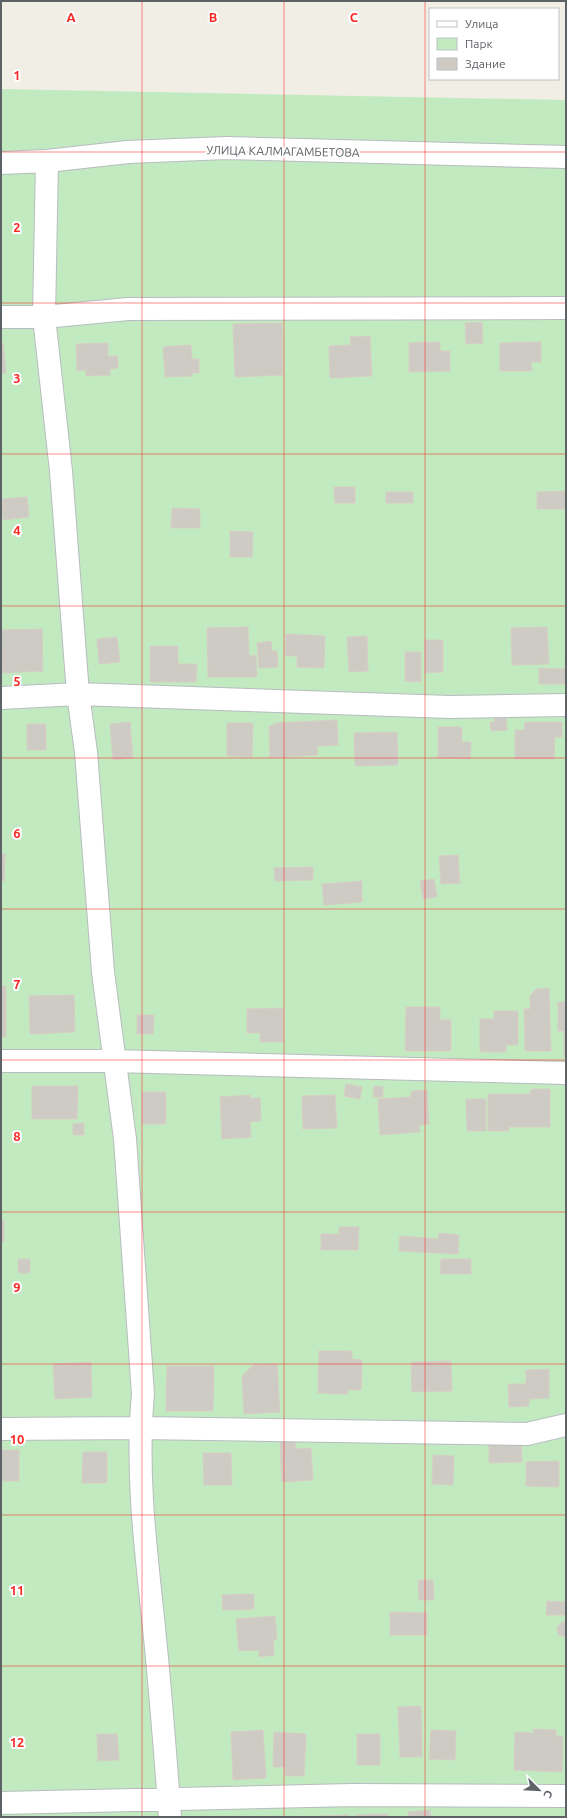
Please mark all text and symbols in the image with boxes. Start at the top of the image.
legend [429,8,559,80]
text: A [66,10,76,24]
text: B [209,10,218,24]
text: C [350,10,359,24]
text: Улица [465,17,498,30]
text: Парк [465,37,493,50]
text: Здание [465,57,506,70]
text: 1 [13,68,21,82]
street label: УЛИЦА КАЛМАГАМБЕТОВА [206,143,360,159]
text: 2 [13,220,21,234]
text: 3 [13,371,21,385]
text: 4 [13,523,21,537]
text: 5 [13,674,21,688]
text: 6 [13,826,21,840]
text: 7 [13,977,21,991]
text: 8 [13,1129,21,1143]
text: 9 [13,1280,21,1294]
text: 10 [10,1432,24,1446]
text: 11 [10,1583,24,1597]
text: 12 [10,1735,24,1749]
north arrow [519,1770,559,1810]
text: С [541,1788,555,1800]

